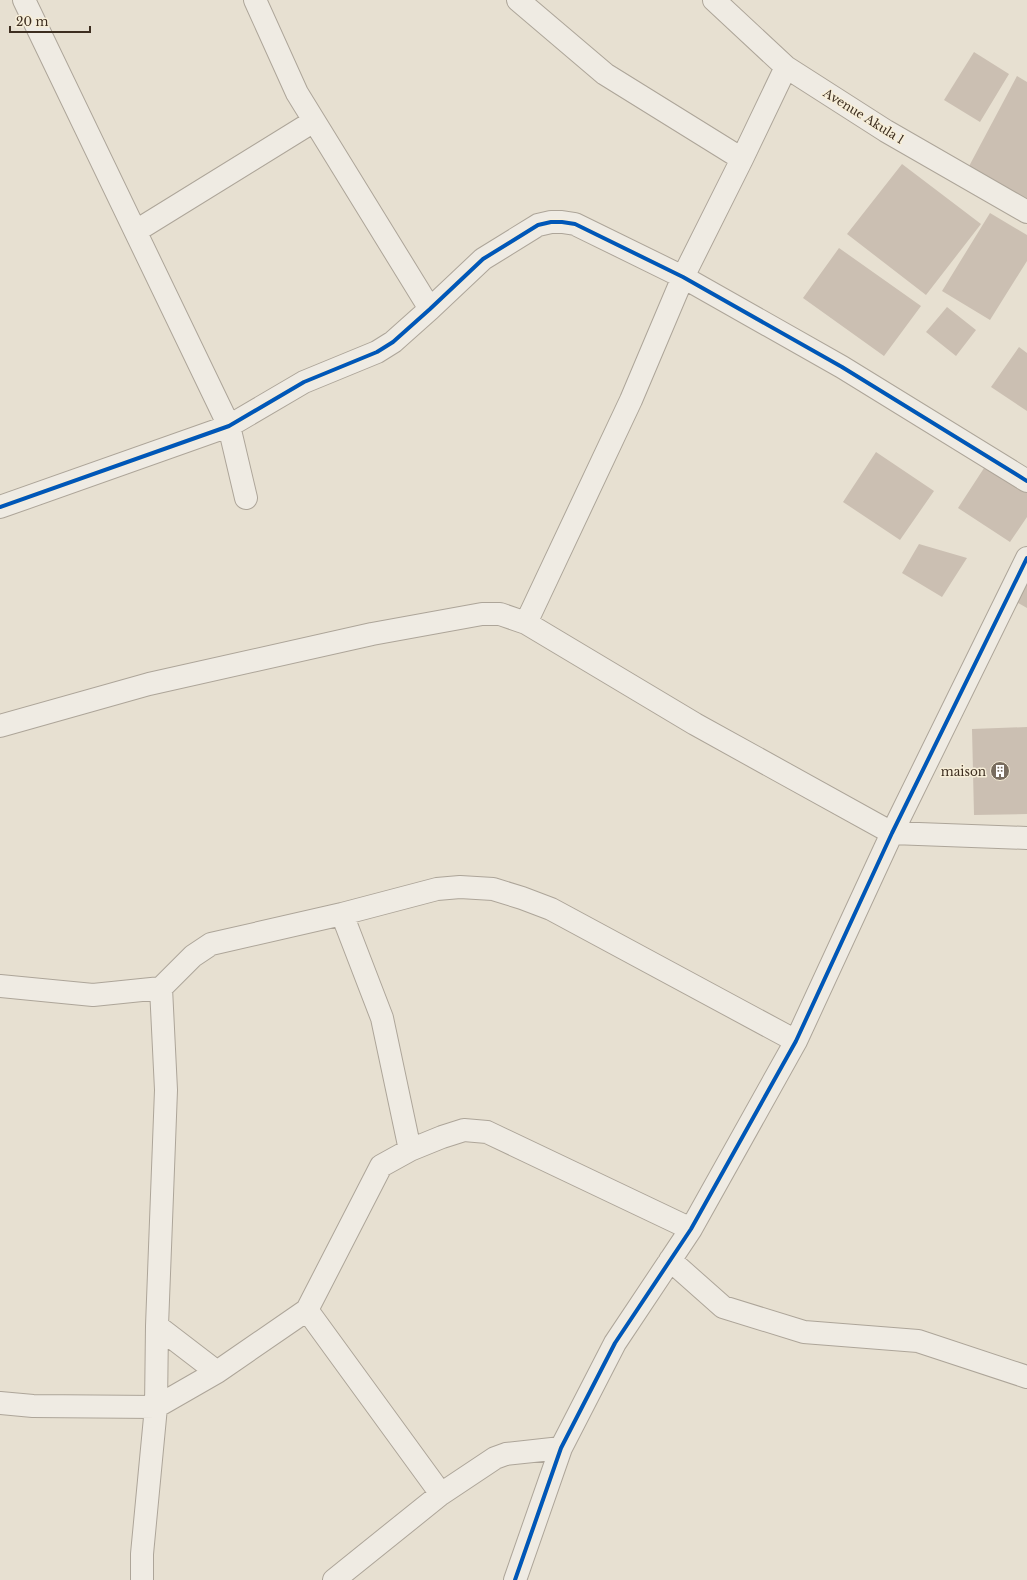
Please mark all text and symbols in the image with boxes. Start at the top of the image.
scale bar [10,8,90,34]
text: 20 m [16,14,48,29]
street label: Avenue Akula 1 [820,85,907,147]
building icon: maison [989,760,1011,782]
place label: maison [941,764,986,779]

